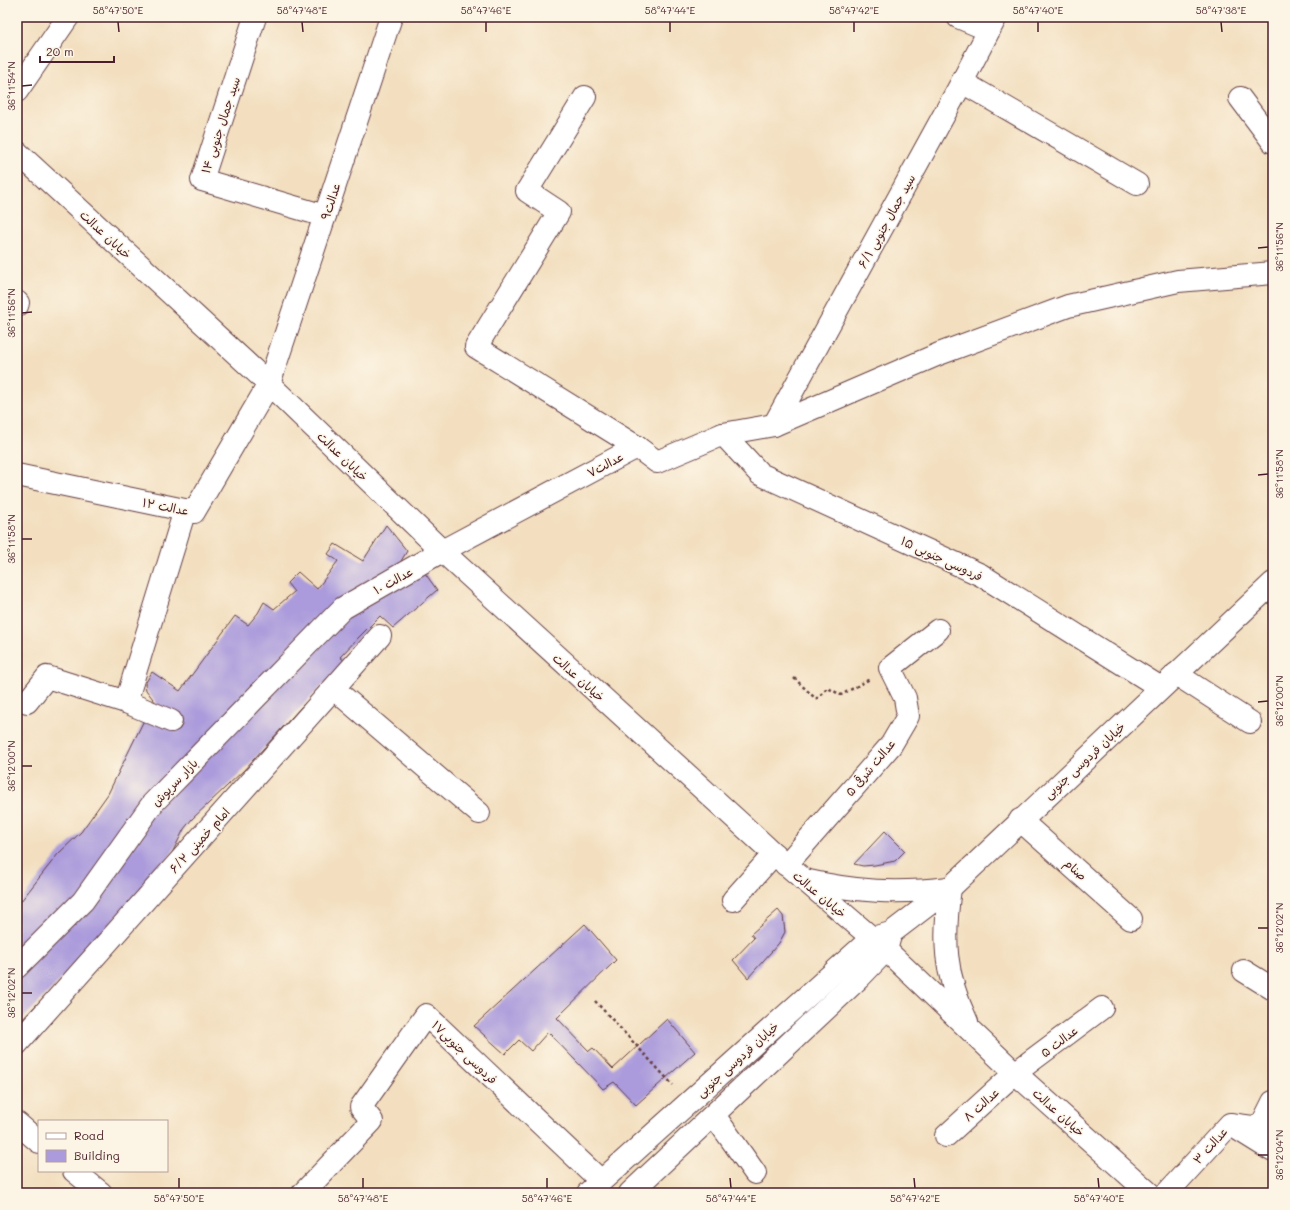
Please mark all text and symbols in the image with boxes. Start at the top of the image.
text: 58°47'50"E [93,3,144,17]
text: 58°47'48"E [277,3,328,17]
text: 58°47'46"E [461,3,512,17]
text: 58°47'44"E [645,3,695,17]
text: 58°47'42"E [829,3,879,17]
text: 58°47'40"E [1013,3,1064,17]
text: 58°47'38"E [1196,3,1247,17]
scale bar [40,38,114,64]
text: 20 m [46,43,74,59]
text: 36°11'54"N [4,61,18,111]
street label: سید جمال جنوبی ۱۴ [197,75,244,176]
street label: سید جمال جنوبی ۶/۱ [854,171,919,271]
street label: عدالت۹ [316,180,344,222]
street label: خیابان عدالت [76,206,135,263]
text: 36°11'56"N [1272,222,1286,272]
text: 36°11'56"N [4,288,18,338]
street label: خیابان عدالت [314,428,372,485]
street label: عدالت۷ [584,448,626,480]
text: 36°11'58"N [1272,449,1286,499]
street label: عدالت ۱۲ [141,494,191,518]
text: 36°11'58"N [4,514,18,564]
street label: فردوسی جنوبی ۱۵ [898,532,986,585]
street label: عدالت ۱۰ [370,563,416,597]
street label: خیابان عدالت [549,649,608,705]
text: 36°12'00"N [1272,675,1286,727]
street label: خیابان فردوسی جنوبی [1040,718,1129,803]
street label: عدالت شرقی ۵ [841,735,899,799]
text: 36°12'00"N [4,740,18,792]
street label: بازار سرپوش [147,755,201,810]
street label: امام خمینی ۶/۲ [165,804,234,877]
street label: صنام [1060,855,1091,885]
street label: خیابان عدالت [790,867,850,922]
text: 36°12'02"N [1272,903,1286,953]
text: 36°12'02"N [4,968,18,1018]
street label: فردوسی جنوبی۱۷ [428,1017,501,1088]
street label: خیابان فردوسی جنوبی [692,1018,782,1101]
street label: عدالت ۵ [1037,1022,1081,1060]
street label: عدالت ۸ [960,1084,1002,1124]
street label: خیابان عدالت [1029,1084,1088,1140]
legend [38,1120,168,1172]
street label: عدالت ۳ [1189,1123,1231,1167]
text: Road [74,1127,104,1143]
text: 36°12'04"N [1272,1130,1286,1180]
text: Building [74,1147,120,1163]
text: 58°47'50"E [154,1191,205,1205]
text: 58°47'48"E [338,1191,389,1205]
text: 58°47'46"E [522,1191,573,1205]
text: 58°47'44"E [706,1191,756,1205]
text: 58°47'42"E [890,1191,940,1205]
text: 58°47'40"E [1074,1191,1125,1205]

